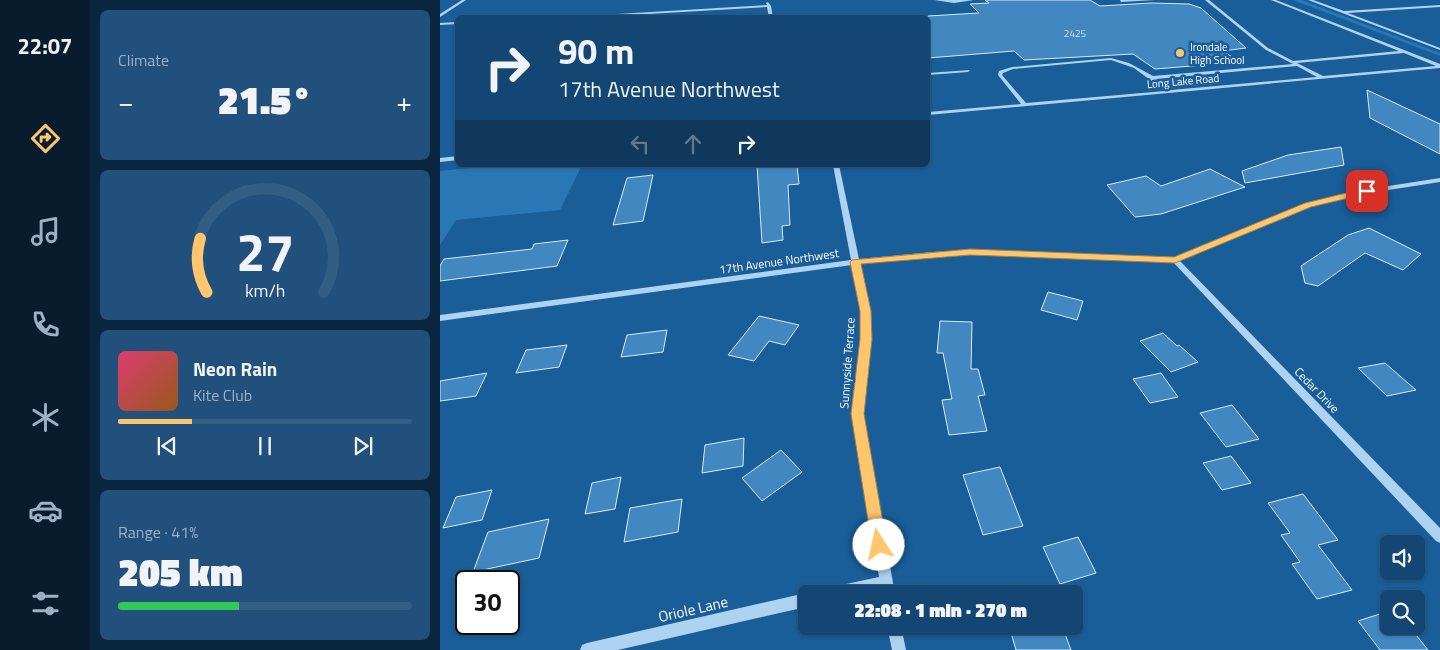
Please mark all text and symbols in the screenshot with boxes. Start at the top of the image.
text: 90 m [558,24,634,78]
house number: 2425 [1064,26,1087,41]
text: 22:07 [18,29,72,63]
icon: right [475,35,540,100]
place label: Irondale High School [1190,39,1245,68]
marker: Irondale High School [1174,47,1186,59]
text: Climate [118,48,169,72]
street label: Long Lake Road [1146,70,1220,92]
text: 21.5° [218,71,312,129]
text: 17th Avenue Northwest [558,72,780,106]
text: − [118,80,134,123]
text: + [396,80,412,123]
icon: directions [28,121,63,156]
icon: left [626,130,654,158]
icon: ahead [679,130,707,158]
icon: right [732,130,760,158]
pin [1346,170,1388,212]
icon: arrive [1353,177,1381,205]
text: 27 [236,212,294,291]
icon: music [28,214,63,249]
street label: 17th Avenue Northwest [718,243,841,279]
text: km/h [245,277,285,304]
icon: phone [28,307,63,342]
street label: Sunnyside Terrace [834,317,860,409]
text: Neon Rain [193,354,277,383]
street label: Cedar Drive [1290,363,1344,417]
text: Kite Club [193,383,252,407]
icon: climate [28,400,63,435]
icon: previous [153,432,181,460]
icon: pause [251,432,279,460]
icon: next [349,432,377,460]
icon: car [28,493,63,528]
position arrow [852,518,904,570]
text: Range · 41% [118,520,198,544]
map controls [1380,535,1425,635]
button: sound [1380,535,1425,580]
text: 205 km [118,543,243,601]
speed limit sign: 30 [455,570,520,635]
icon: filters [28,586,63,621]
street label: Oriole Lane [656,590,730,628]
button: search [1380,590,1425,635]
text: 22:08 · 1 min · 270 m [854,595,1027,624]

